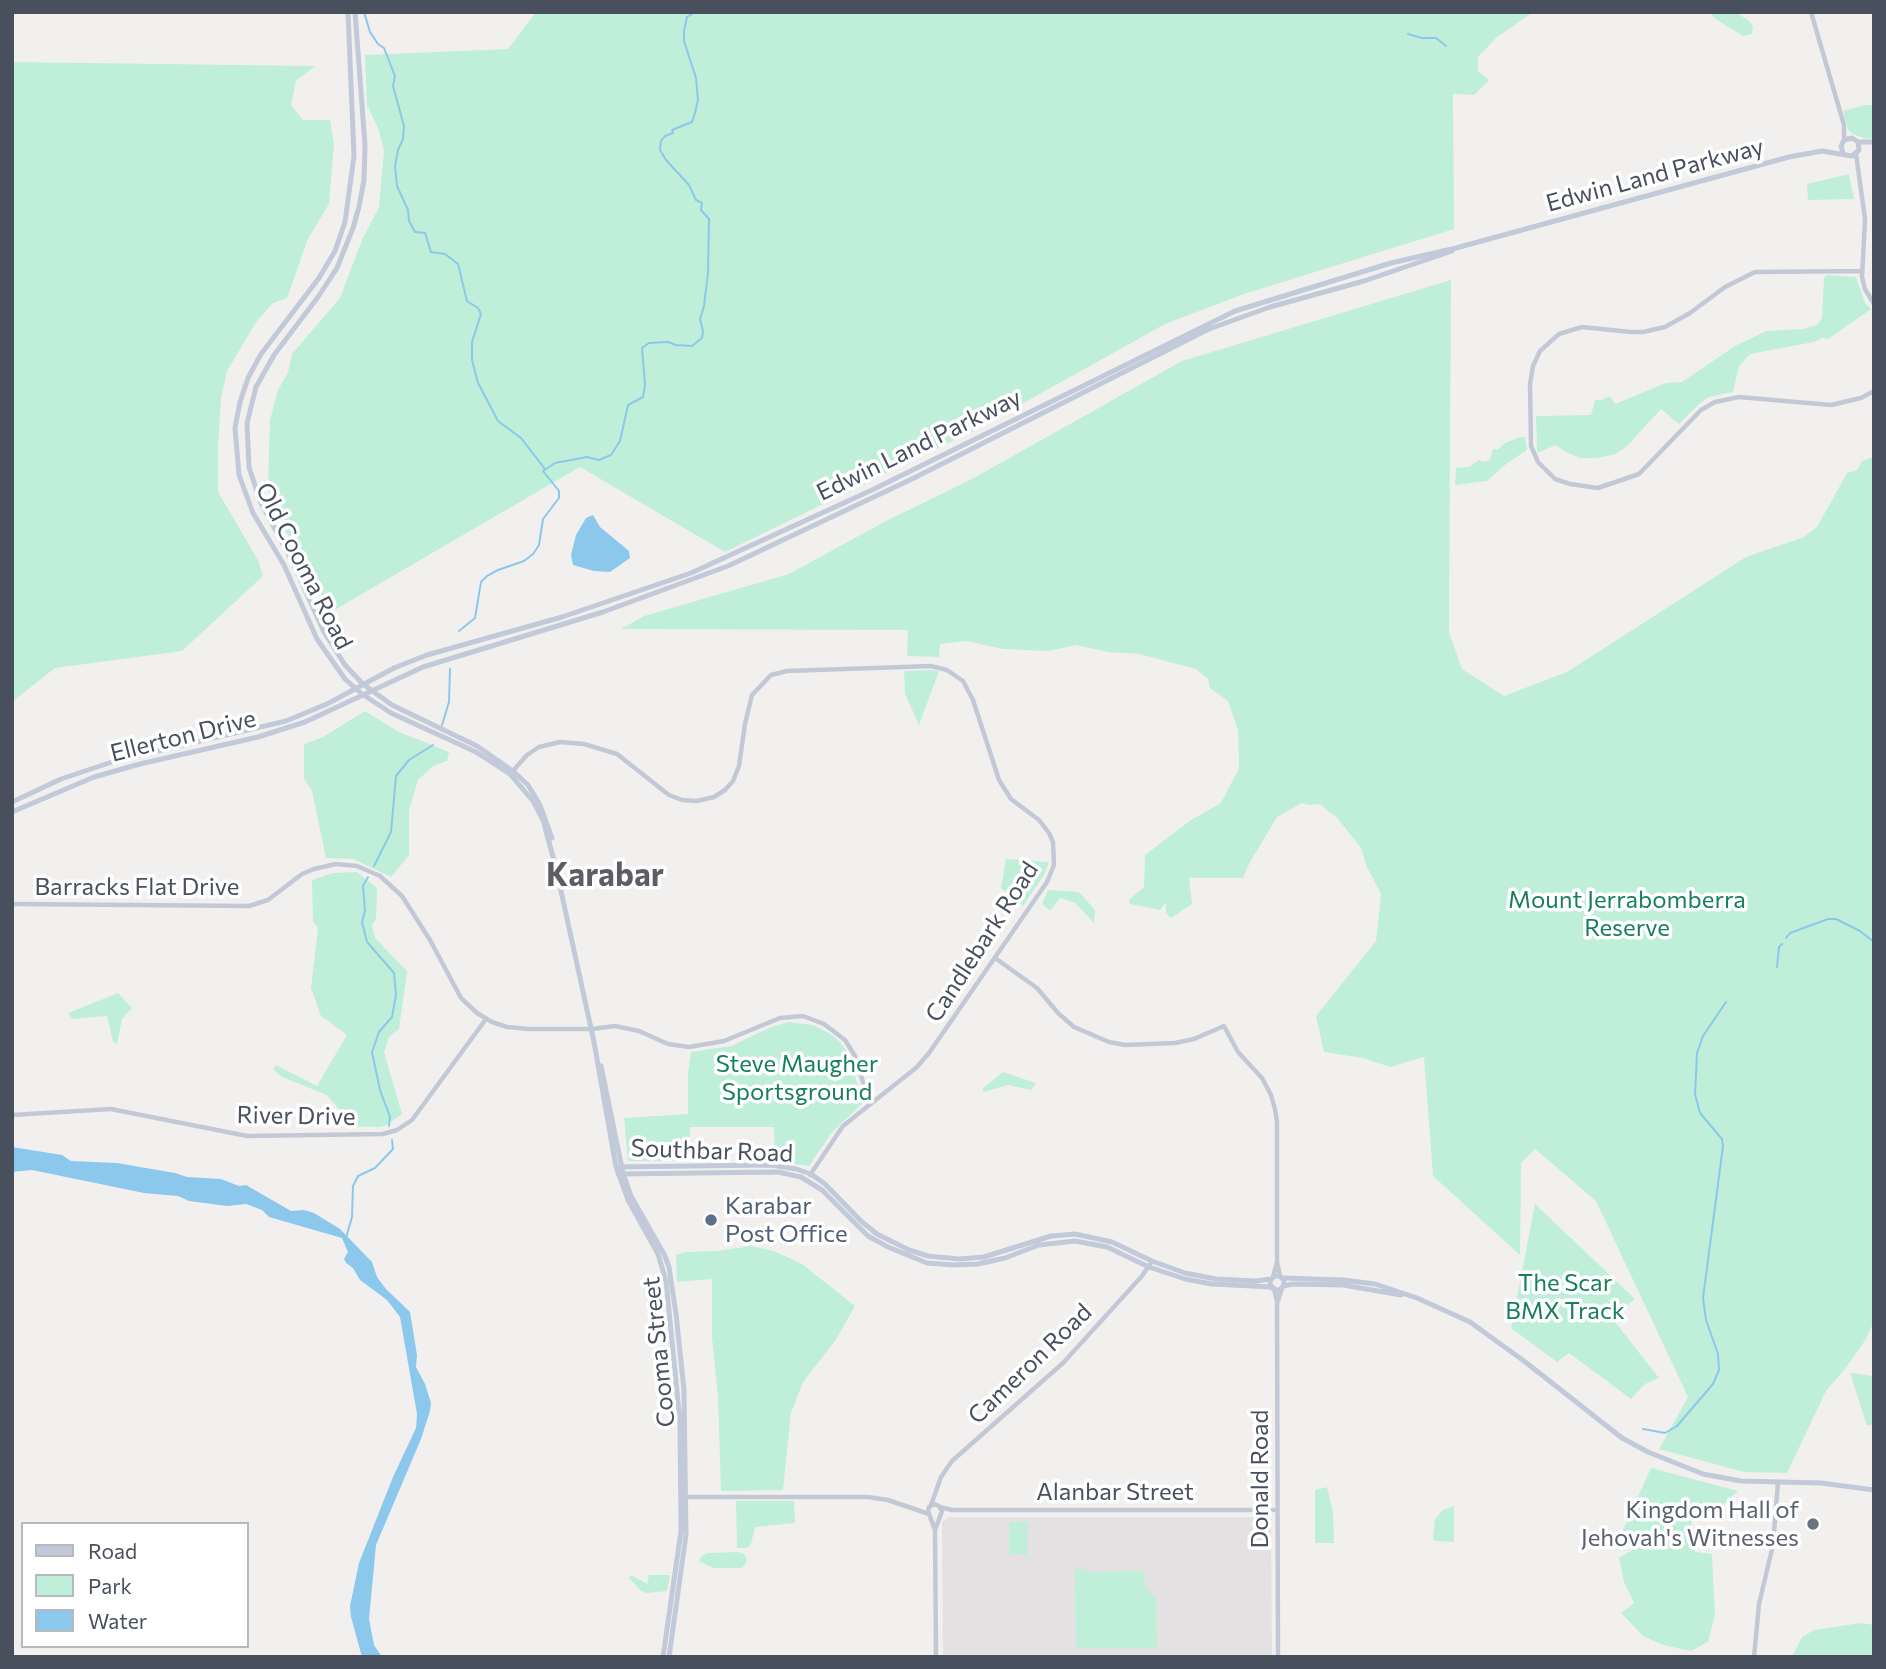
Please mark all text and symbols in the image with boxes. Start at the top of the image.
street label: Edwin Land Parkway [1543,132,1767,218]
street label: Edwin Land Parkway [812,383,1026,507]
street label: Old Cooma Road [250,478,358,654]
street label: Ellerton Drive [107,704,259,768]
district label: Karabar [546,856,664,894]
street label: Candlebark Road [919,856,1045,1028]
street label: Barracks Flat Drive [35,873,239,901]
park label: Mount Jerrabomberra Reserve [1508,886,1746,942]
park label: Steve Maugher Sportsground [716,1050,878,1106]
street label: River Drive [236,1101,356,1131]
street label: Southbar Road [630,1134,794,1168]
place label: Karabar Post Office [725,1192,848,1248]
marker: Karabar Post Office [703,1212,719,1228]
park label: The Scar BMX Track [1505,1269,1625,1325]
street label: Cooma Street [637,1275,681,1429]
street label: Cameron Road [962,1298,1098,1430]
street label: Donald Road [1246,1410,1274,1548]
street label: Alanbar Street [1036,1478,1194,1506]
place label: Kingdom Hall of Jehovah's Witnesses [1581,1496,1799,1552]
marker: Kingdom Hall of Jehovah's Witnesses [1805,1516,1821,1532]
legend [21,1522,248,1648]
text: Road [88,1538,137,1563]
text: Park [88,1573,132,1598]
text: Water [88,1608,147,1633]

